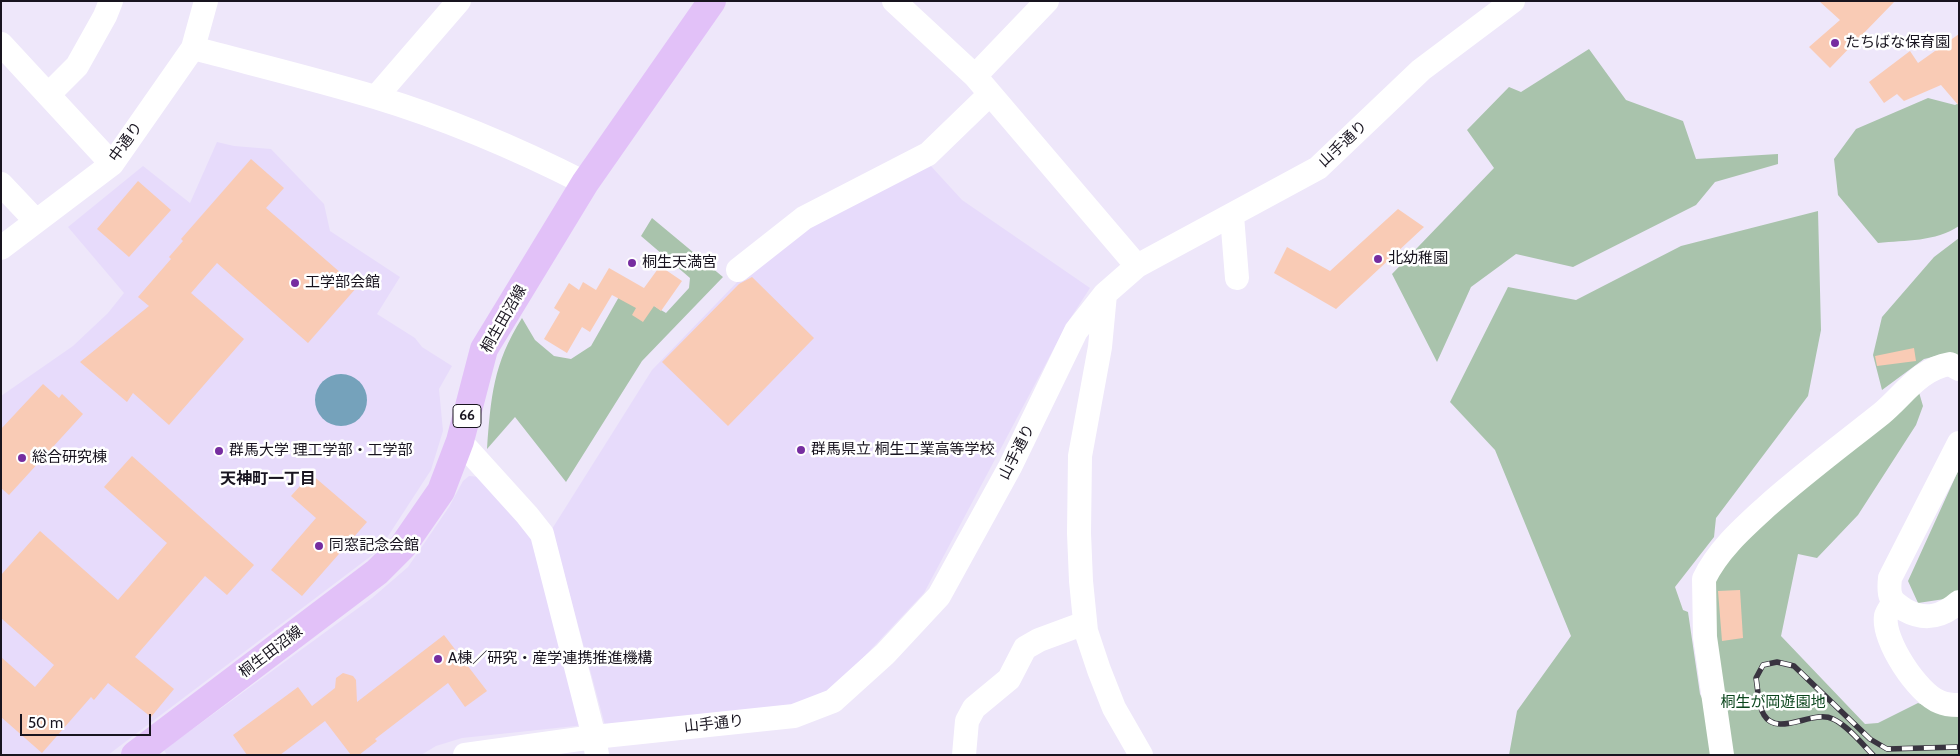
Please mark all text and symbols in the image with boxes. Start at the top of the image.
place label: たちばな保育園 [1845,34,1950,52]
marker: たちばな保育園 [1829,37,1841,49]
street label: 山手通り [1315,117,1371,171]
street label: 中通り [105,119,147,165]
place label: 北幼稚園 [1388,250,1448,268]
marker: 北幼稚園 [1372,253,1384,265]
place label: 桐生天満宮 [642,254,717,272]
marker: 桐生天満宮 [626,257,638,269]
place label: 工学部会館 [305,274,380,292]
marker: 工学部会館 [289,277,301,289]
street label: 桐生田沼線 [477,282,531,356]
road number: 66 [453,404,481,428]
street label: 山手通り [995,421,1039,483]
place label: 群馬県立 桐生工業高等学校 [811,441,994,459]
place label: 群馬大学 理工学部・工学部 [229,442,412,460]
marker: 群馬県立 桐生工業高等学校 [795,444,807,456]
marker: 群馬大学 理工学部・工学部 [213,445,225,457]
place label: 総合研究棟 [32,449,107,467]
marker: 総合研究棟 [16,452,28,464]
district label: 天神町一丁目 [220,469,316,489]
place label: 同窓記念会館 [329,537,419,555]
marker: 同窓記念会館 [313,540,325,552]
street label: 桐生田沼線 [236,622,306,682]
place label: A棟／研究・産学連携推進機構 [448,650,652,668]
marker: A棟／研究・産学連携推進機構 [432,653,444,665]
park label: 桐生が岡遊園地 [1721,694,1825,712]
scale bar [22,704,154,736]
street label: 山手通り [683,712,745,736]
text: 50 m [28,714,63,732]

